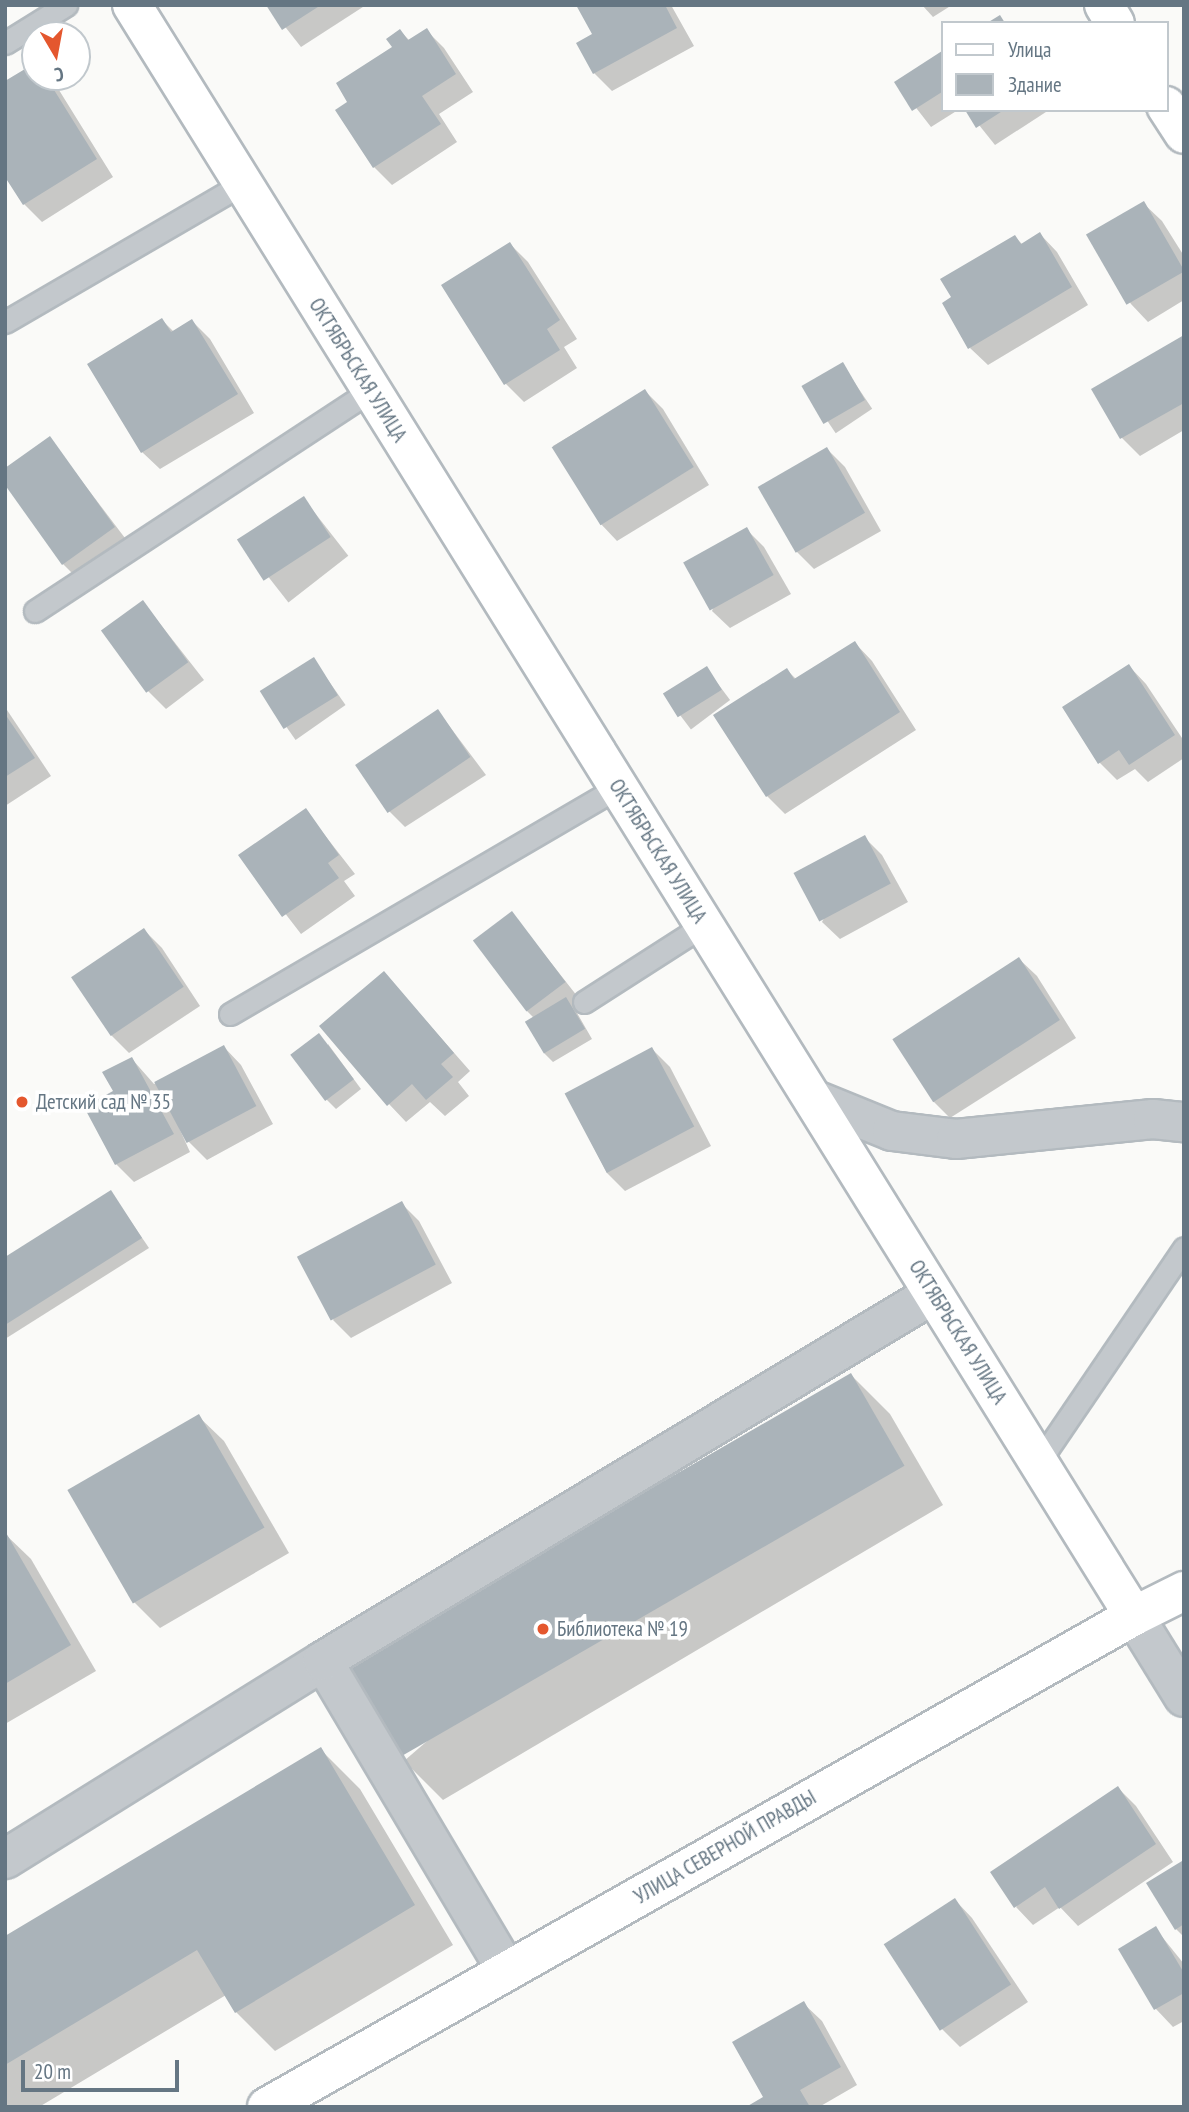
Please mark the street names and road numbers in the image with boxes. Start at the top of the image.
street label: ОКТЯБРЬСКАЯ УЛИЦА [303,293,413,447]
street label: ОКТЯБРЬСКАЯ УЛИЦА [603,774,713,928]
street label: ОКТЯБРЬСКАЯ УЛИЦА [903,1255,1013,1409]
street label: УЛИЦА СЕВЕРНОЙ ПРАВДЫ [629,1784,821,1910]

